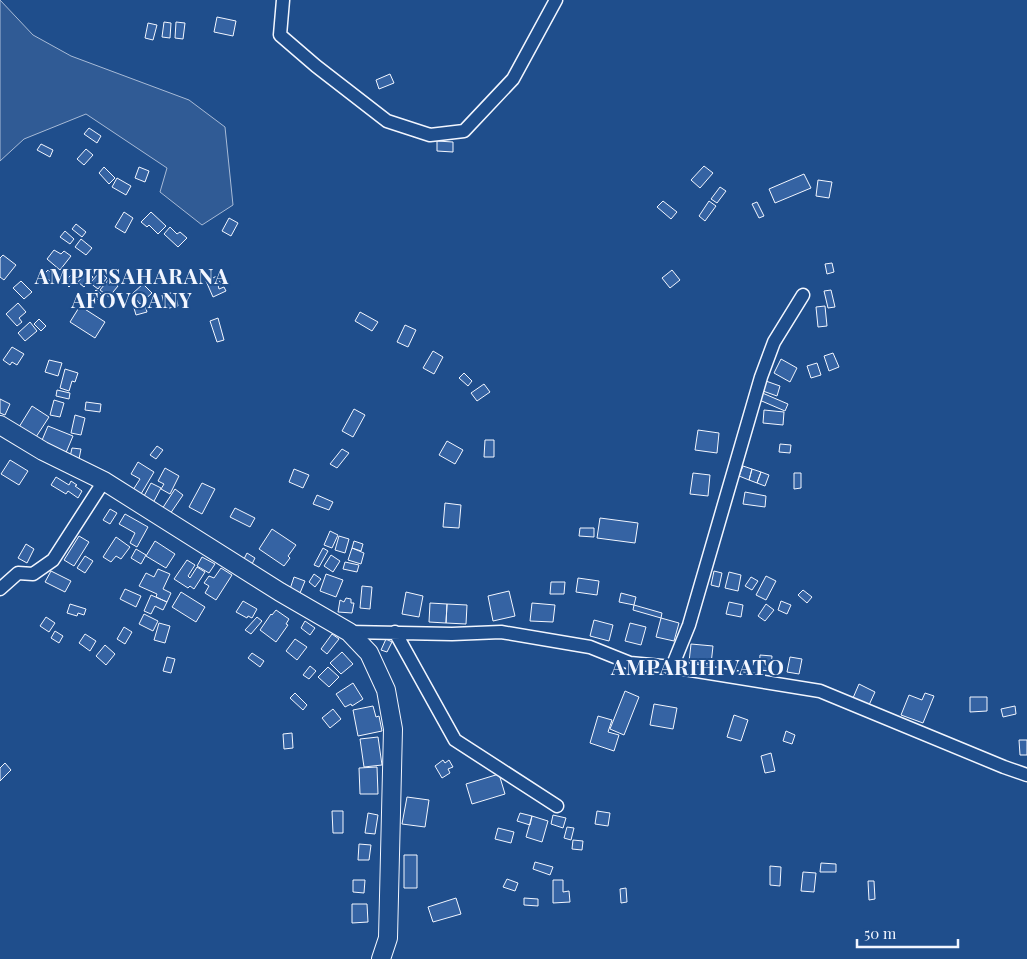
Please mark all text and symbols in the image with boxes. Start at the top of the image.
district label: AMPITSAHARANA AFOVOANY [34,261,229,313]
district label: AMPARIHIVATO [610,652,785,680]
scale bar [857,916,958,948]
text: 50 m [864,923,897,943]

